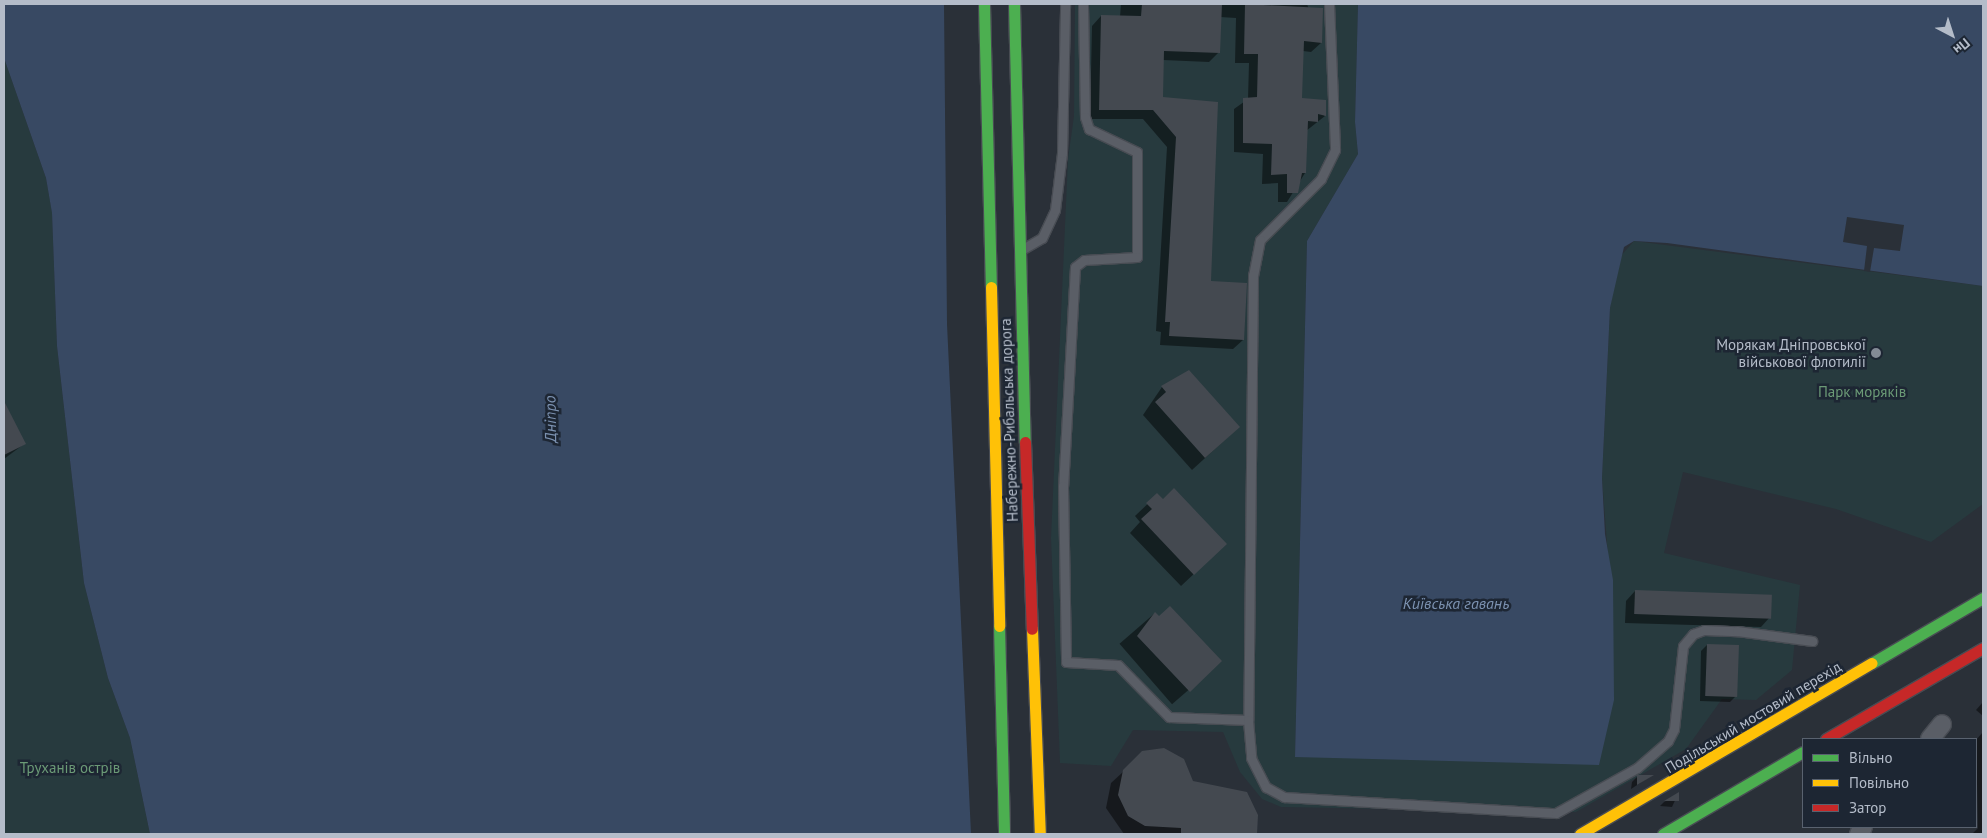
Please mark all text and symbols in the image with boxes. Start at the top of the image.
north arrow [1927,10,1977,60]
text: Пн [1950,34,1974,59]
street label: Набережно-Рибальська дорога [996,318,1022,522]
place label: Морякам Дніпровської військової флотилії [1716,335,1866,370]
marker: Морякам Дніпровської військової флотилії [1870,347,1882,359]
park label: Парк моряків [1818,383,1906,401]
water label: Дніпро [540,395,560,443]
water label: Київська гавань [1403,593,1509,613]
street label: Подільський мостовий перехід [1662,657,1844,777]
legend [1802,738,1977,828]
text: Вільно [1849,748,1892,767]
park label: Труханів острів [20,759,120,777]
text: Повільно [1849,773,1909,792]
text: Затор [1849,798,1886,817]

